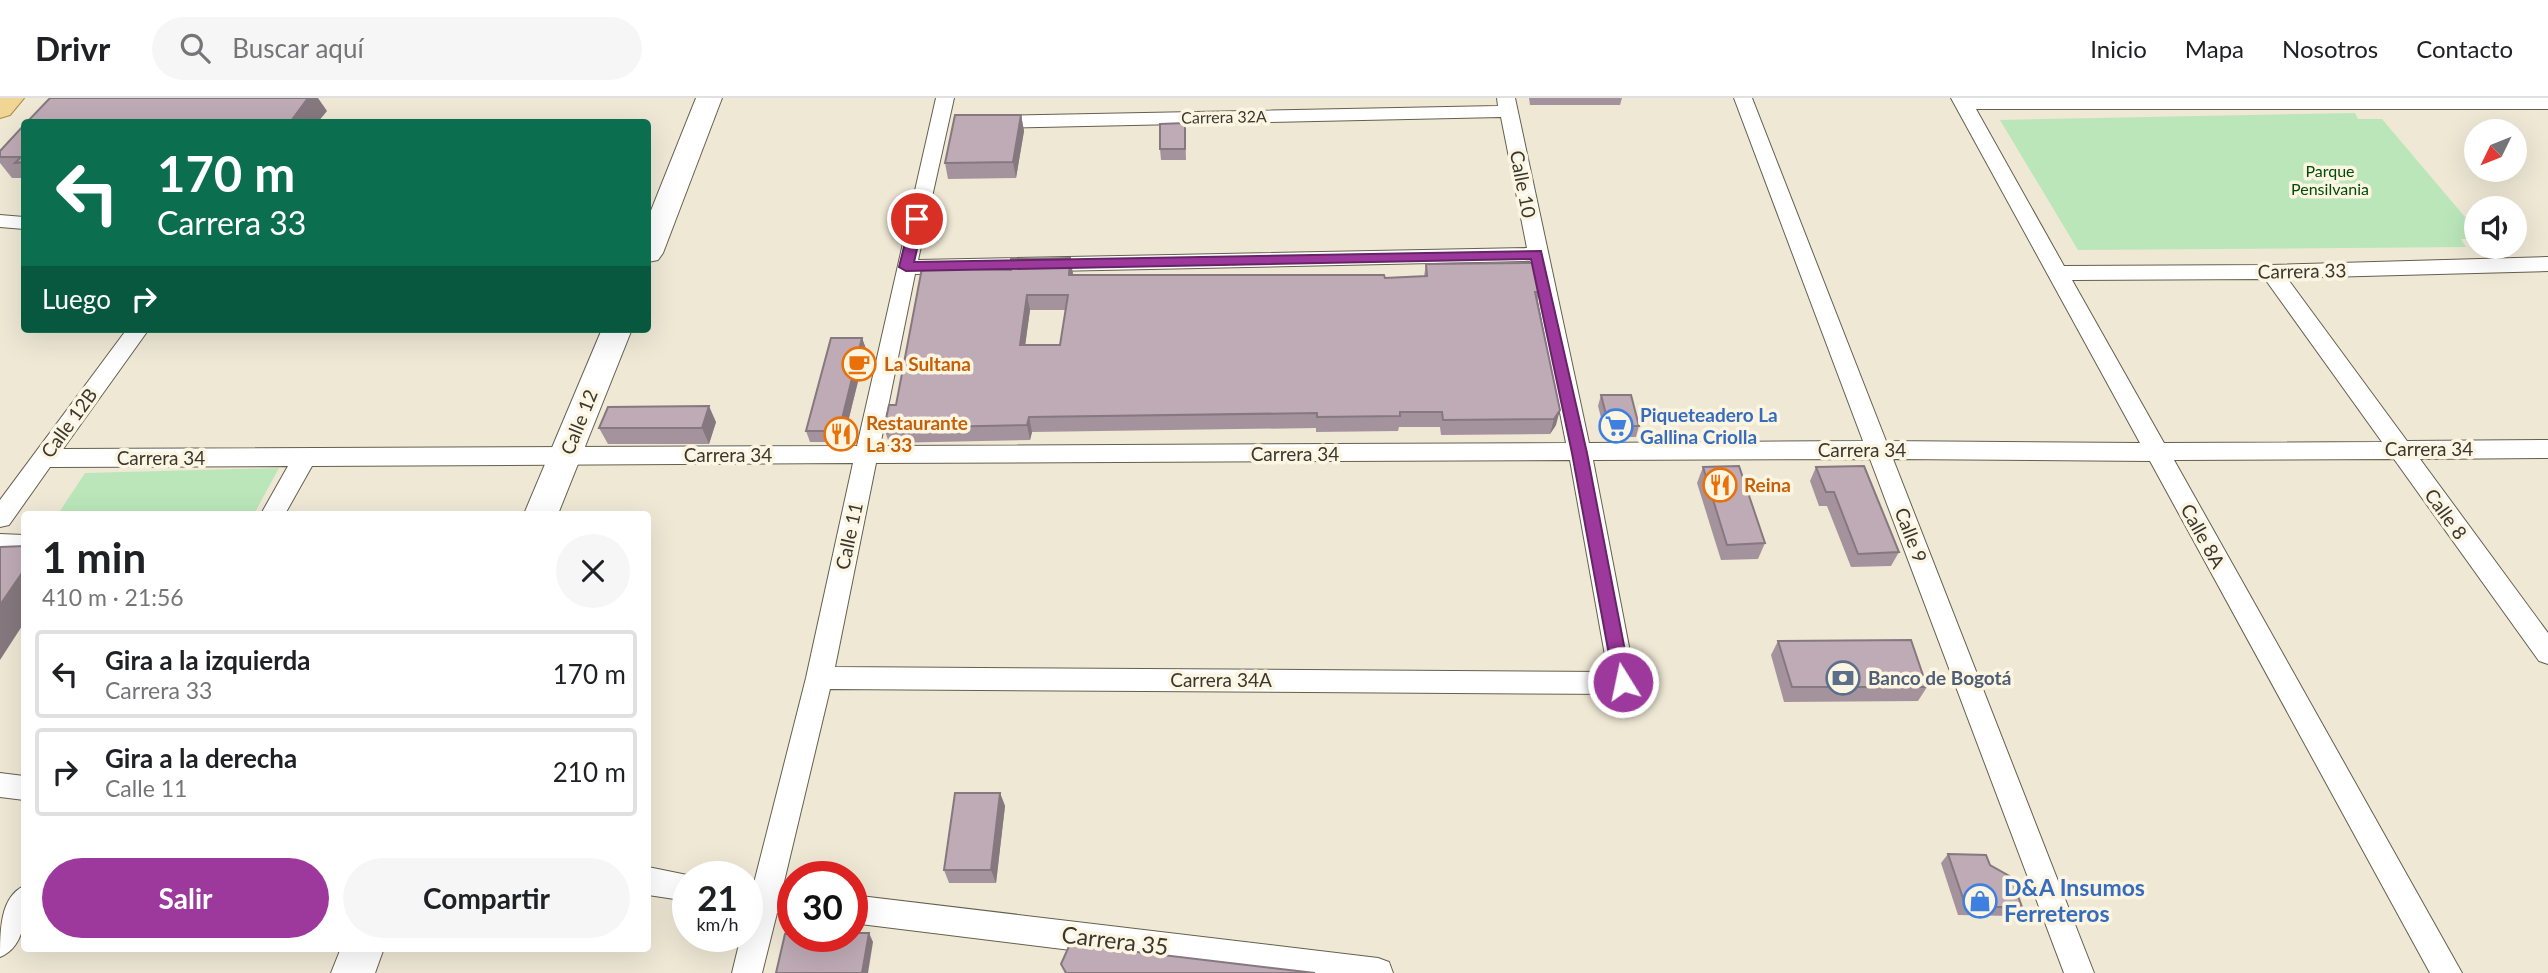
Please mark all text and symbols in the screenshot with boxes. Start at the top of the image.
search box [152,17,642,80]
text: Drivr [35,28,110,68]
icon: search [176,29,214,67]
text: Buscar aquí [232,32,364,64]
text: Inicio [2090,34,2147,63]
text: Mapa [2185,34,2244,63]
text: Nosotros [2282,34,2378,63]
text: Contacto [2416,34,2513,63]
street label: Carrera 32A [1181,106,1267,127]
north arrow [2464,119,2527,182]
map controls [2464,119,2527,259]
text: 170 m [157,144,295,202]
icon: left [42,147,133,238]
street label: Calle 10 [1506,148,1541,219]
park label: Parque Pensilvania [2291,161,2369,198]
pin [887,189,947,249]
button: sound [2464,196,2527,259]
icon: arrive [898,200,936,238]
text: Carrera 33 [157,203,306,242]
street label: Carrera 33 [2257,258,2347,283]
icon: right [125,280,163,318]
text: Luego [42,283,111,315]
cafe icon: La Sultana [840,345,878,383]
place label: La Sultana [884,352,971,375]
street label: Calle 12B [36,383,102,462]
street label: Calle 12 [555,386,602,458]
place label: Piqueteadero La Gallina Criolla [1640,403,1778,448]
supermarket icon: Piqueteadero La Gallina Criolla [1597,407,1635,445]
place label: Restaurante La 33 [866,411,968,456]
restaurant icon: Restaurante La 33 [822,415,860,453]
street label: Carrera 34 [2385,437,2473,460]
street label: Carrera 34 [1818,438,1906,461]
street label: Carrera 34 [1251,442,1339,465]
street label: Carrera 34 [684,443,772,466]
street label: Carrera 34 [117,446,205,469]
restaurant icon: Reina [1701,466,1739,504]
place label: Reina [1744,473,1791,496]
street label: Calle 8 [2420,484,2472,544]
street label: Calle 11 [830,500,867,572]
street label: Calle 8A [2176,500,2230,572]
street label: Calle 9 [1891,504,1932,566]
text: 1 min [42,532,146,582]
button: close [556,534,630,608]
text: 410 m · 21:56 [42,583,184,611]
text: Gira a la izquierda [105,644,311,676]
position arrow [1586,645,1660,719]
icon: left [46,655,84,693]
text: 170 m [553,658,626,690]
bank icon: Banco de Bogotá [1824,659,1862,697]
place label: Banco de Bogotá [1868,666,2011,689]
street label: Carrera 34A [1170,668,1272,691]
text: Carrera 33 [105,676,212,704]
text: Gira a la derecha [105,742,297,774]
icon: right [46,753,84,791]
text: 210 m [553,756,626,788]
text: Calle 11 [105,774,187,802]
button: Salir [42,858,329,938]
button: Compartir [343,858,630,938]
speed limit sign: 30 [777,861,868,952]
place label: D&A Insumos Ferreteros [2004,873,2145,927]
text: 21 [697,876,738,918]
shop icon: D&A Insumos Ferreteros [1961,882,1999,920]
text: km/h [696,913,739,935]
street label: Carrera 35 [1060,920,1170,960]

